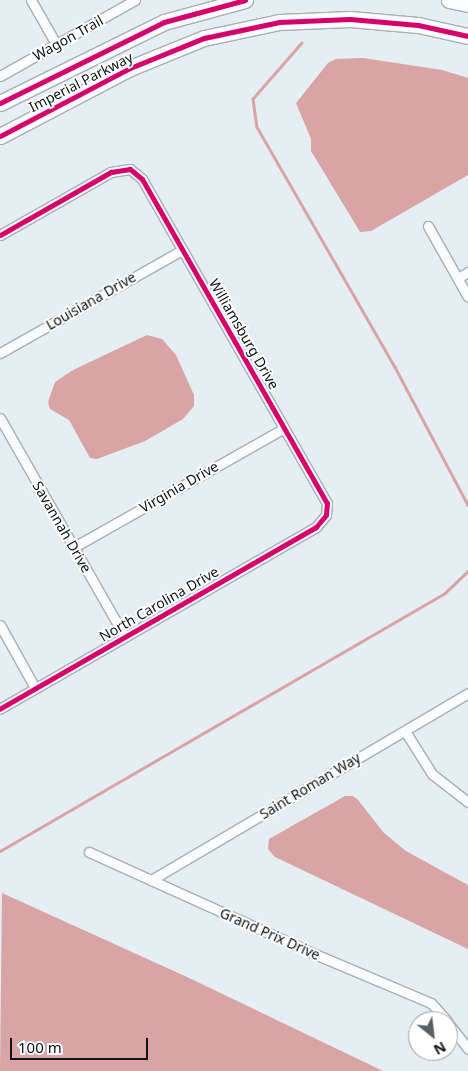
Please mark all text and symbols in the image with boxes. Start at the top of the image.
street label: Wagon Trail [30,12,106,64]
street label: Imperial Parkway [26,49,136,115]
street label: Louisiana Drive [43,268,139,334]
street label: Williamsburg Drive [206,276,282,392]
street label: Virginia Drive [137,458,221,516]
street label: Savannah Drive [29,478,95,576]
street label: North Carolina Drive [96,563,222,645]
street label: Saint Roman Way [257,749,363,823]
street label: Grand Prix Drive [217,904,323,964]
north arrow [408,1011,458,1061]
scale bar [12,1028,150,1060]
text: 100 m [18,1037,62,1057]
text: N [430,1038,450,1060]

